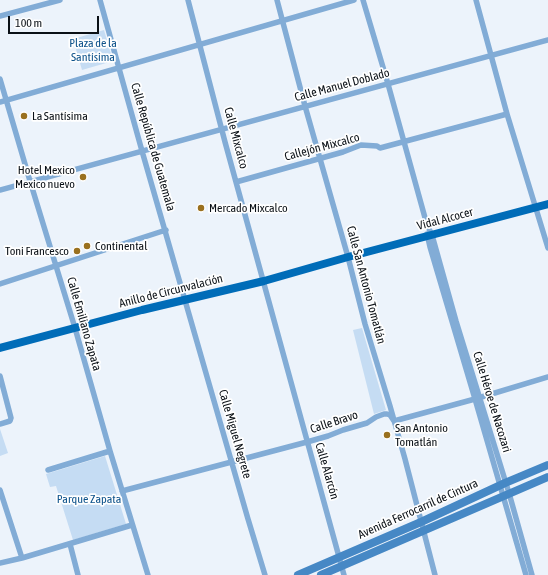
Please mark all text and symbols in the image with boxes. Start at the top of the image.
scale bar [10,8,101,34]
text: 100 m [15,16,42,30]
park label: Plaza de la Santísima [69,36,117,64]
street label: Calle Manuel Doblado [293,65,391,105]
street label: Calle República de Guatemala [128,81,178,213]
street label: Calle Mixcalco [221,106,251,170]
place label: La Santísima [32,109,88,123]
marker: La Santísima [19,111,29,121]
street label: Callejón Mixcalco [283,130,361,164]
place label: Hotel Mexico Mexico nuevo [15,163,75,191]
marker: Hotel Mexico Mexico nuevo [78,172,88,182]
place label: Mercado Mixcalco [209,201,288,215]
marker: Mercado Mixcalco [196,203,206,213]
street label: Vidal Alcocer [416,205,474,233]
street label: Calle San Antonio Tomatlán [343,225,389,345]
place label: Continental [95,239,147,253]
marker: Continental [82,241,92,251]
place label: Toni Francesco [5,244,69,258]
marker: Toni Francesco [72,246,82,256]
street label: Anillo de Circunvalación [118,271,224,311]
street label: Calle Emiliano Zapata [64,276,104,372]
street label: Calle Héroe de Nacozari [470,350,514,454]
street label: Calle Miguel Negrete [215,388,255,480]
street label: Calle Bravo [308,408,360,436]
place label: San Antonio Tomatlán [395,421,448,449]
marker: San Antonio Tomatlán [382,430,392,440]
street label: Calle Alarcón [312,441,342,501]
street label: Avenida Ferrocarril de Cintura [356,476,480,542]
park label: Parque Zapata [57,492,121,506]

